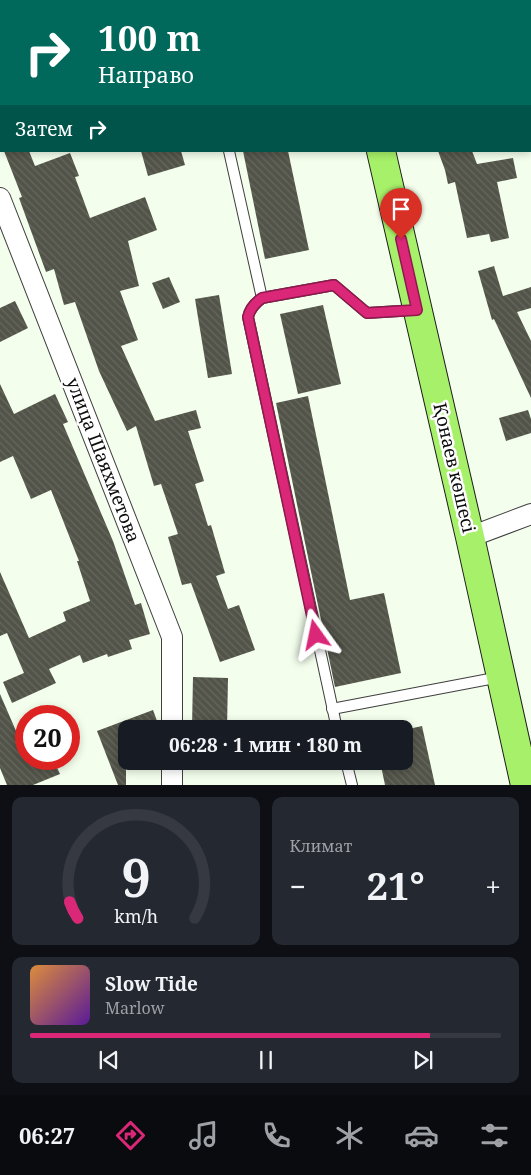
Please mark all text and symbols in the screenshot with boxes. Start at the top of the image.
text: 100 m [98,14,201,61]
icon: right [15,20,80,85]
text: Направо [98,59,194,89]
icon: right [83,115,111,143]
text: Затем [15,116,73,142]
pin [380,188,422,239]
icon: arrive [387,195,415,223]
street label: улица Шаяхметова [61,374,147,546]
street label: Қонаев көшесі [428,400,482,535]
position arrow [289,608,341,660]
speed limit sign: 20 [15,705,80,770]
text: 06:28 · 1 мин · 180 m [169,732,362,758]
text: Климат [290,835,352,857]
text: 9 [121,841,150,912]
text: 21° [366,859,425,911]
text: − [290,867,306,905]
text: + [485,867,501,905]
text: km/h [114,904,158,928]
text: Slow Tide [105,971,198,997]
text: Marlow [105,997,165,1019]
icon: previous [95,1046,123,1074]
icon: pause [252,1046,280,1074]
icon: next [409,1046,437,1074]
icon: directions [113,1118,148,1153]
icon: music [186,1118,221,1153]
icon: phone [259,1118,294,1153]
icon: climate [332,1118,367,1153]
icon: car [404,1118,439,1153]
icon: filters [477,1118,512,1153]
text: 06:27 [19,1120,75,1150]

